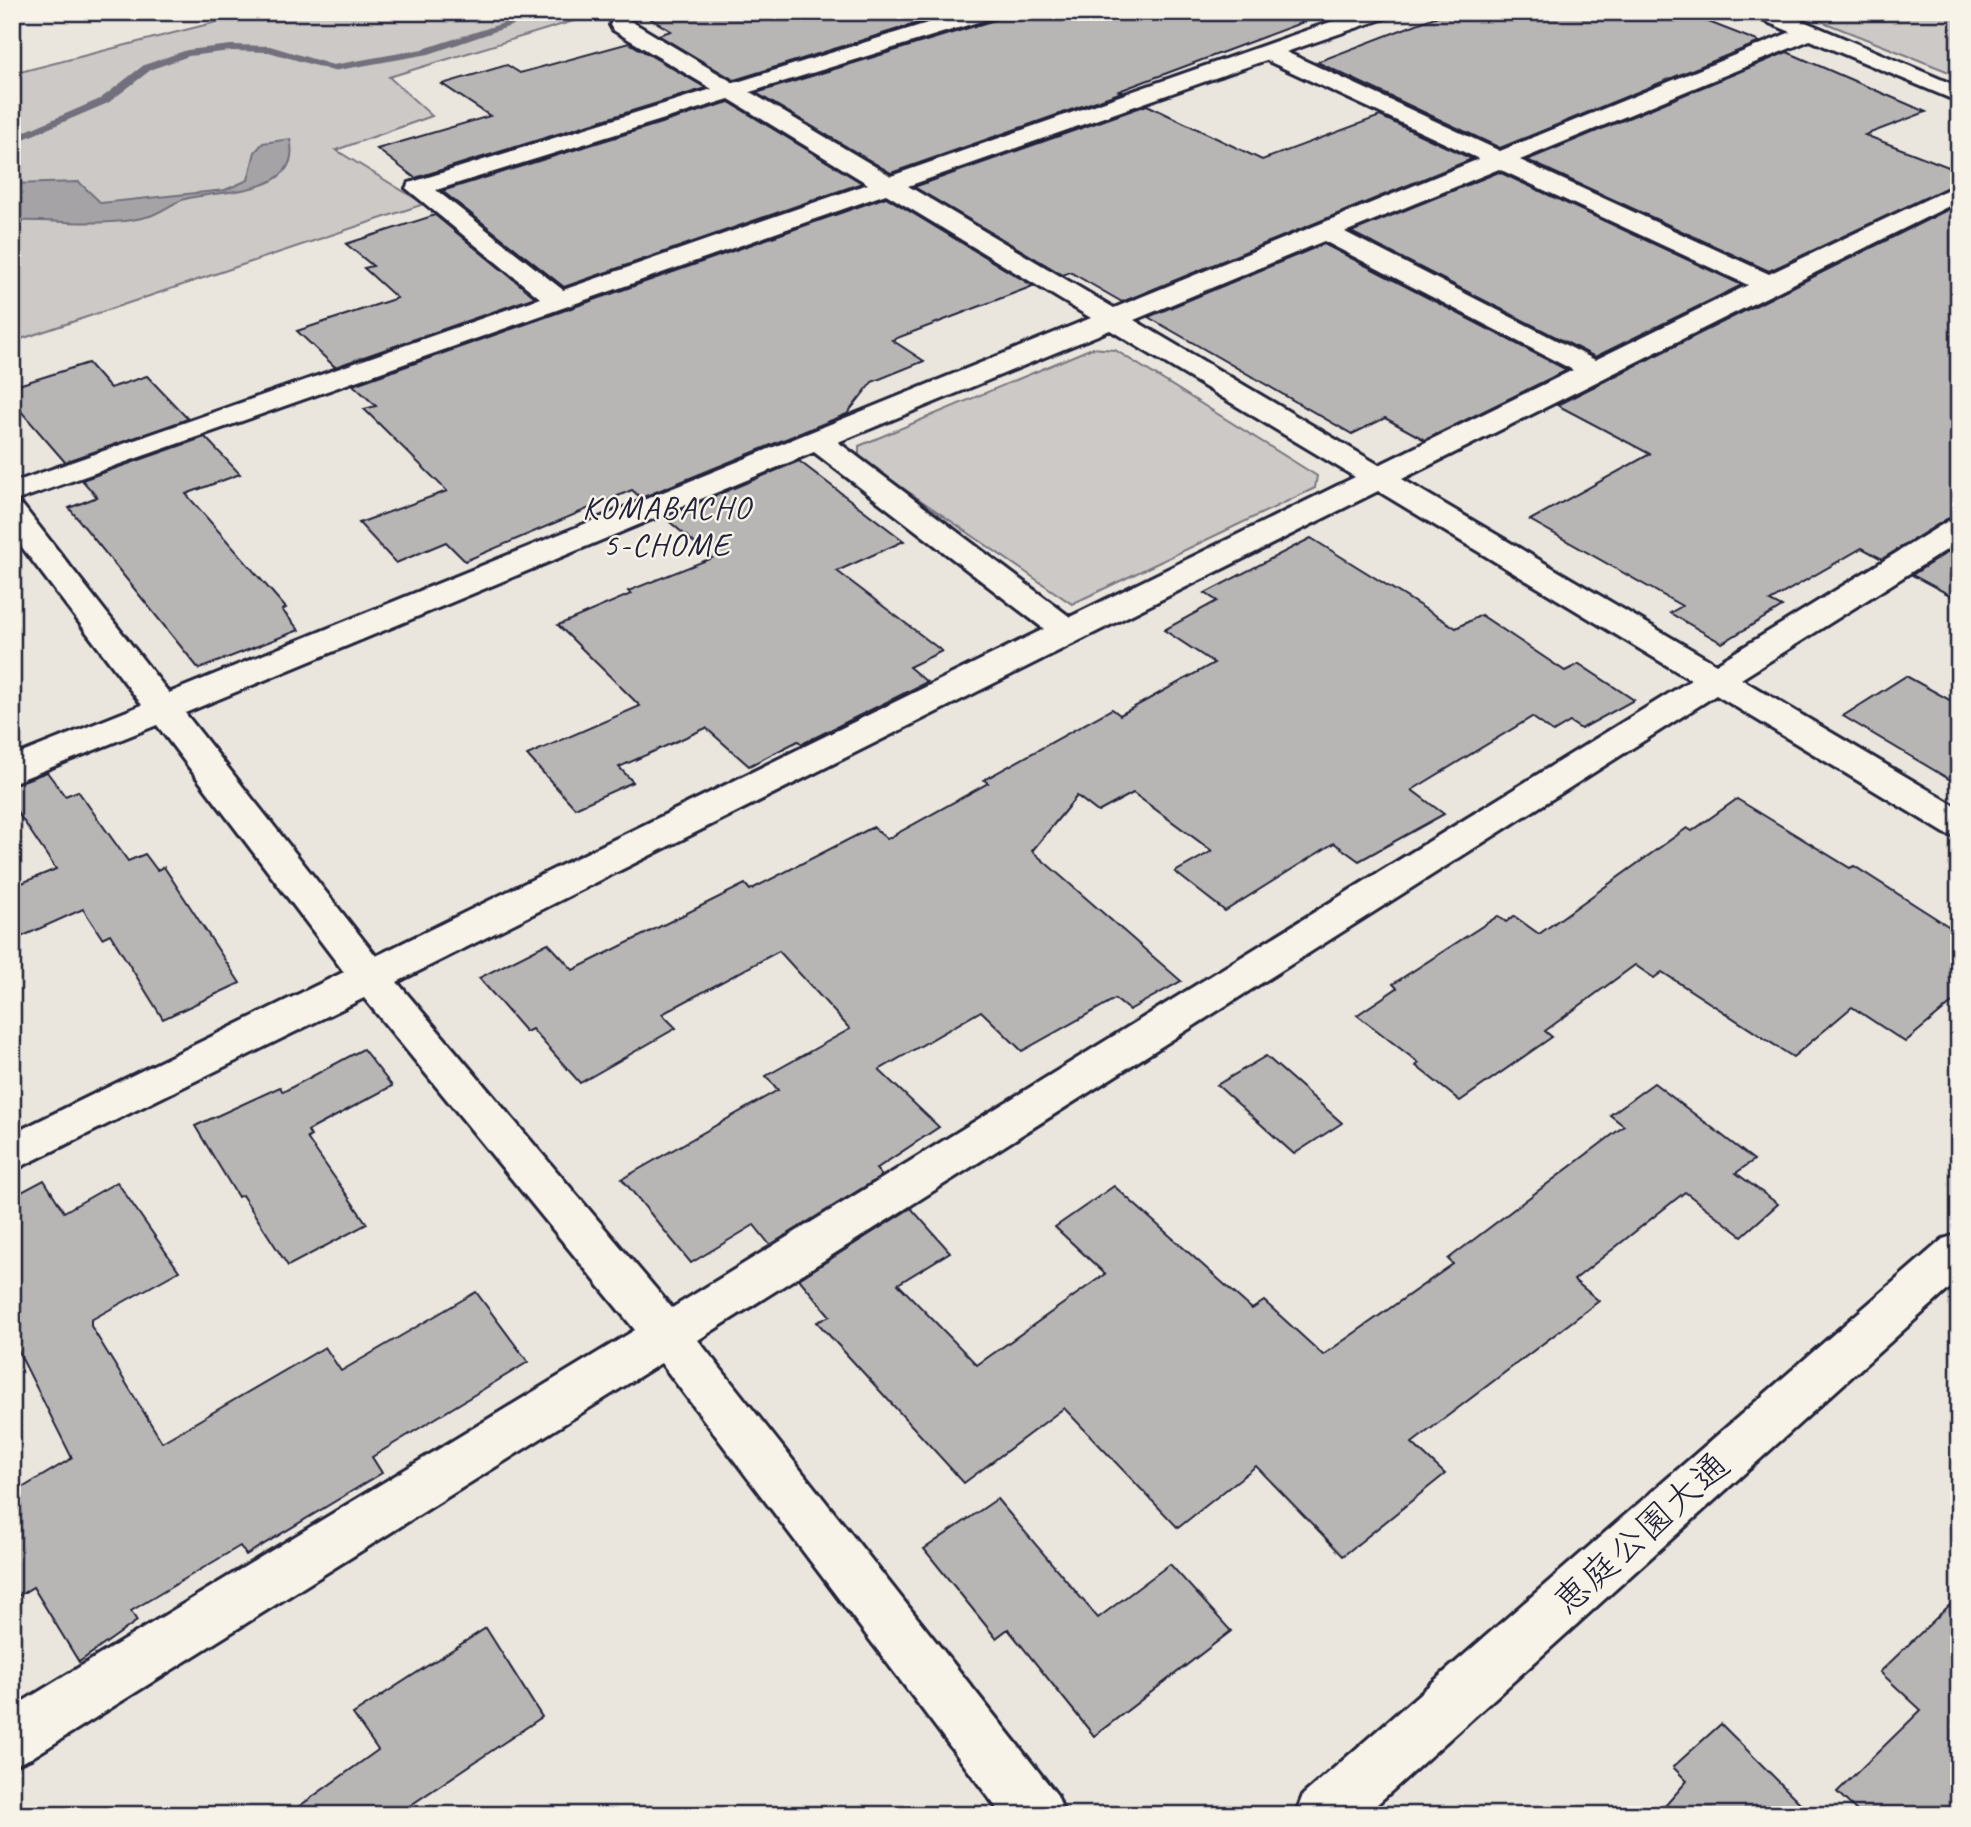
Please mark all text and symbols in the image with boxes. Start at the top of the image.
district label: KOMABACHO 5-CHOME [582,487,753,565]
street label: 恵庭公園大通 [1543,1441,1739,1625]

